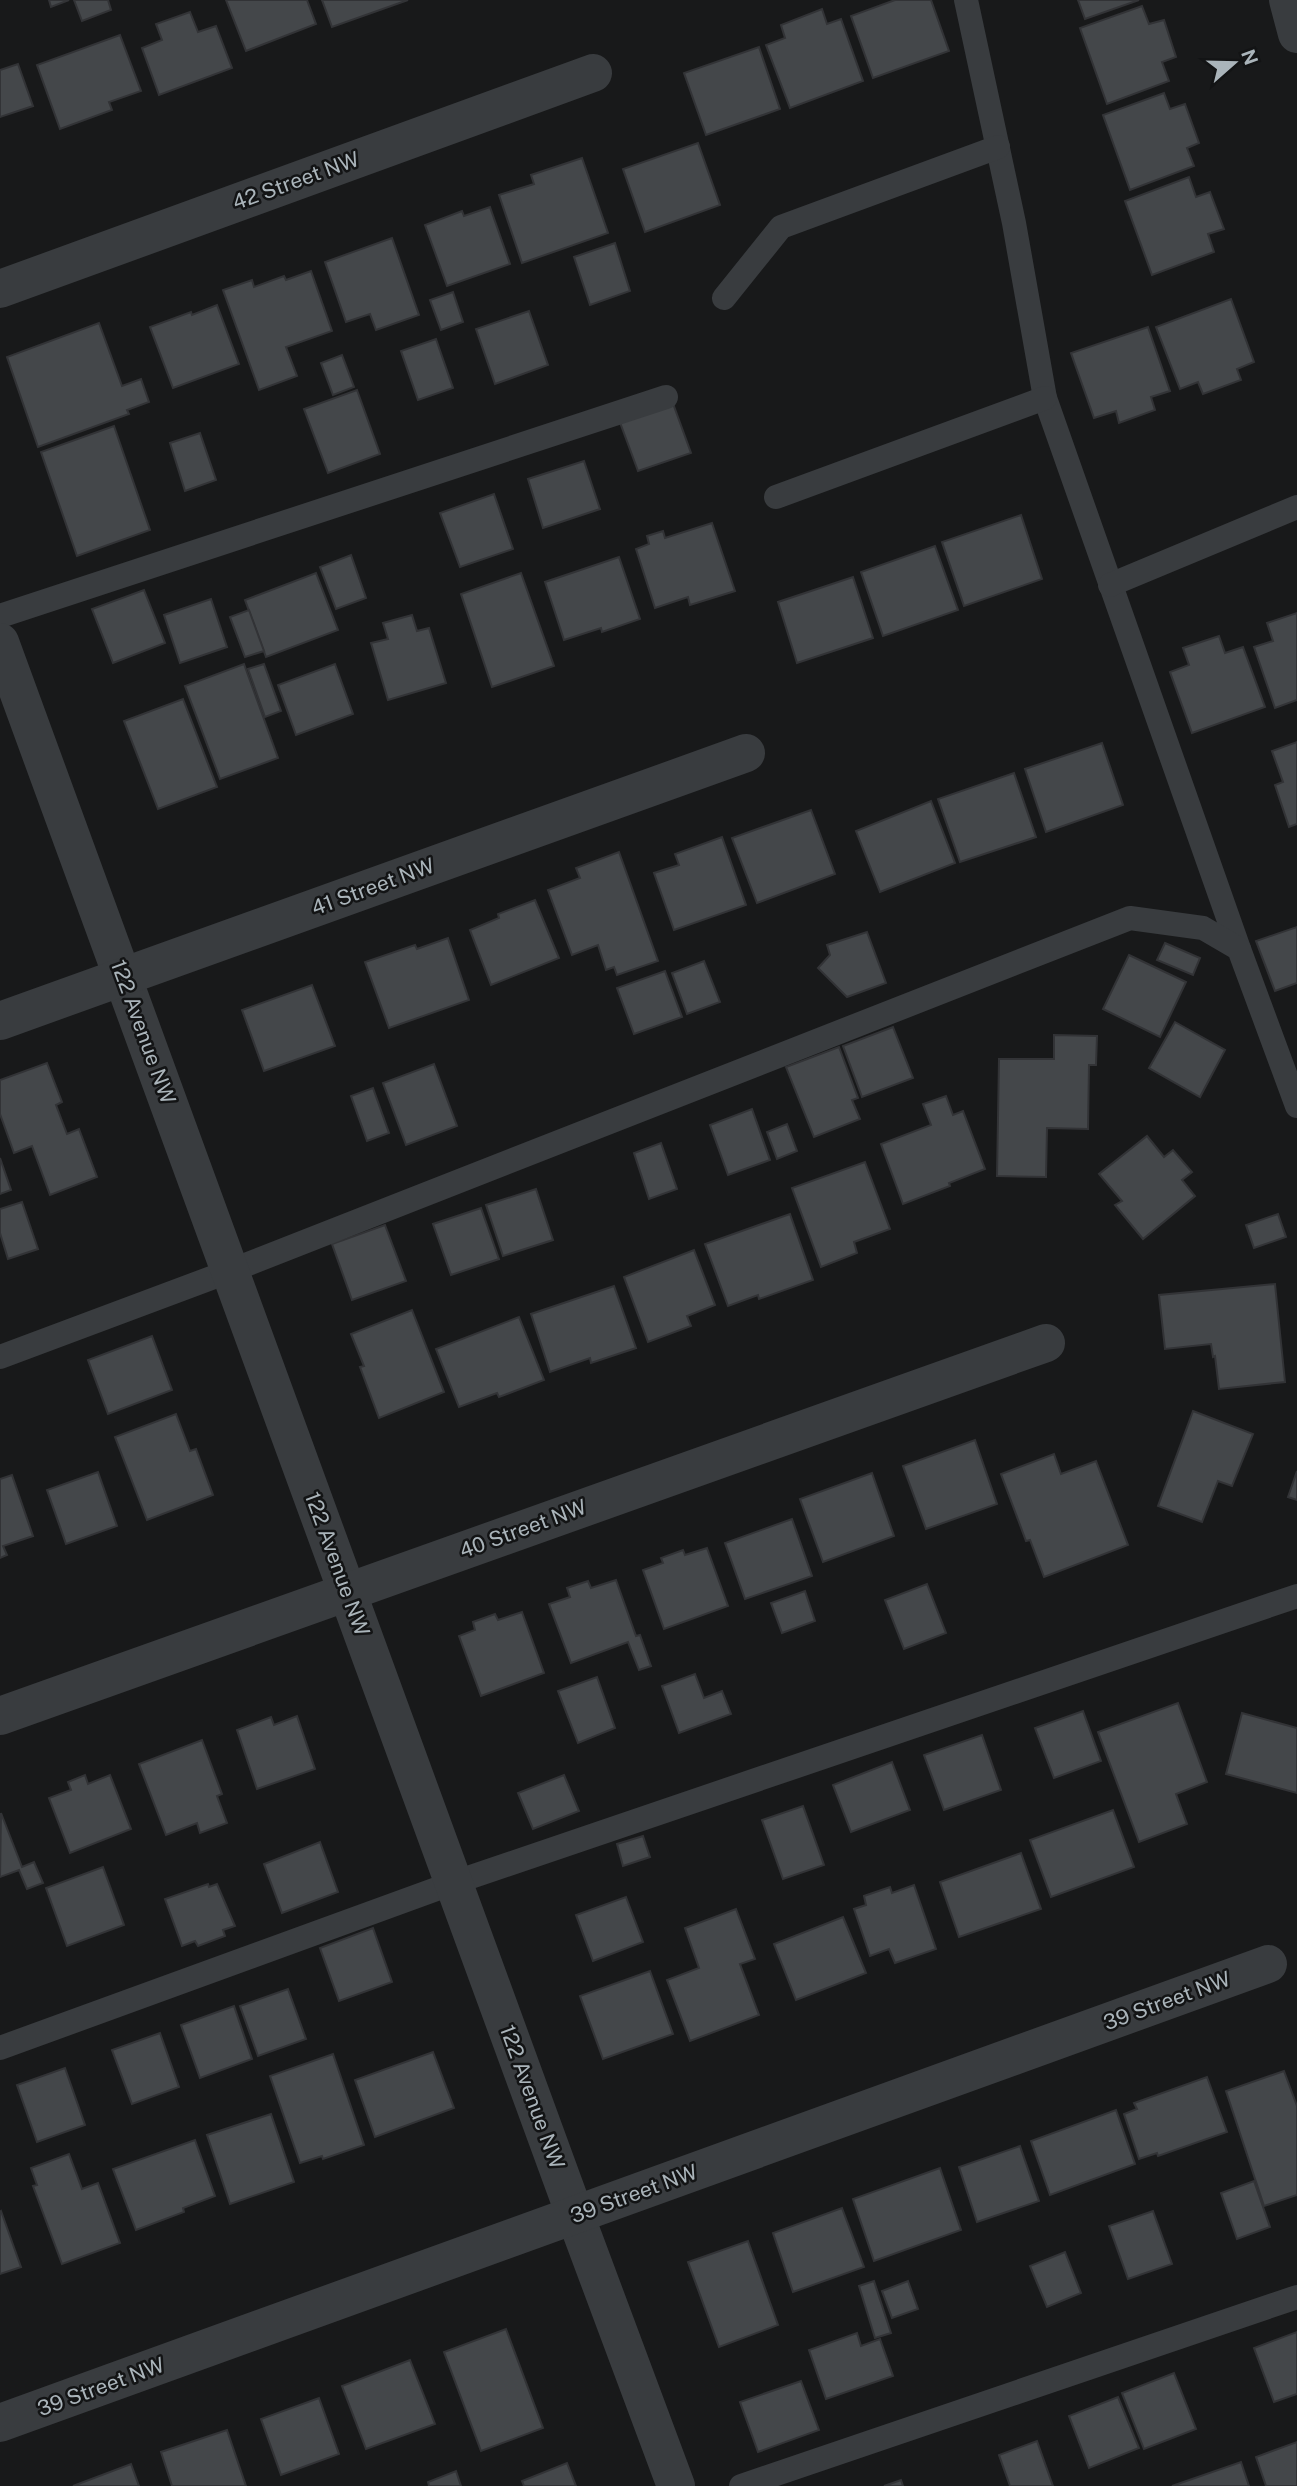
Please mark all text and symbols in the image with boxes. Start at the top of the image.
north arrow [1199,28,1269,98]
text: N [1237,46,1263,68]
street label: 42 Street NW [229,146,363,215]
street label: 41 Street NW [308,853,438,920]
street label: 122 Avenue NW [106,956,181,1107]
street label: 122 Avenue NW [300,1488,375,1639]
street label: 40 Street NW [456,1494,590,1563]
street label: 39 Street NW [1100,1966,1234,2035]
street label: 122 Avenue NW [495,2021,570,2172]
street label: 39 Street NW [567,2159,701,2228]
street label: 39 Street NW [34,2352,168,2421]

